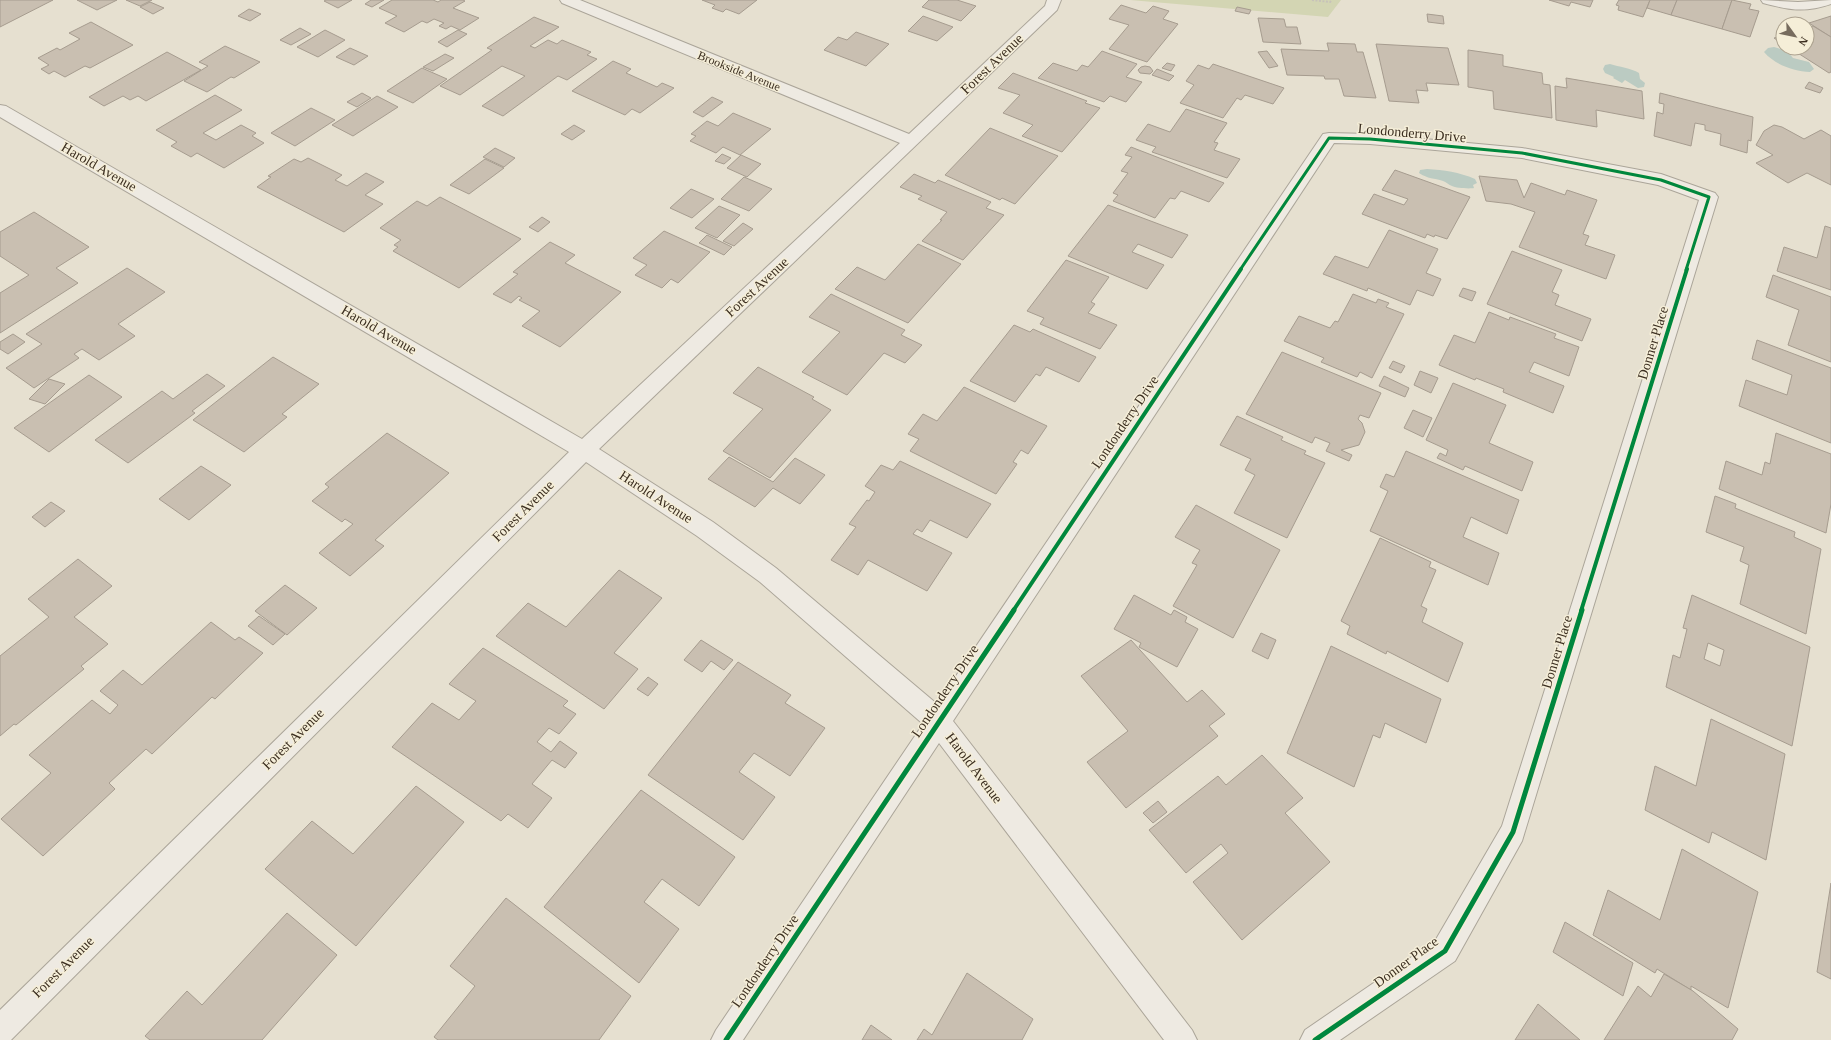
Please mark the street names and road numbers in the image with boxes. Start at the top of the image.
street label: Forest Avenue [958,31,1026,97]
street label: Brookside Avenue [696,48,782,94]
street label: Londonderry Drive [1357,121,1467,145]
street label: Harold Avenue [59,139,139,195]
street label: Forest Avenue [723,254,791,320]
street label: Harold Avenue [339,302,419,358]
street label: Donner Place [1635,305,1671,381]
street label: Londonderry Drive [1088,373,1162,471]
street label: Harold Avenue [617,468,695,526]
street label: Forest Avenue [489,477,557,545]
street label: Donner Place [1539,614,1575,690]
street label: Londonderry Drive [908,642,982,740]
street label: Forest Avenue [259,705,327,773]
street label: Harold Avenue [943,730,1005,806]
street label: Londonderry Drive [728,912,802,1010]
street label: Forest Avenue [29,933,97,1001]
street label: Donner Place [1371,934,1441,990]

